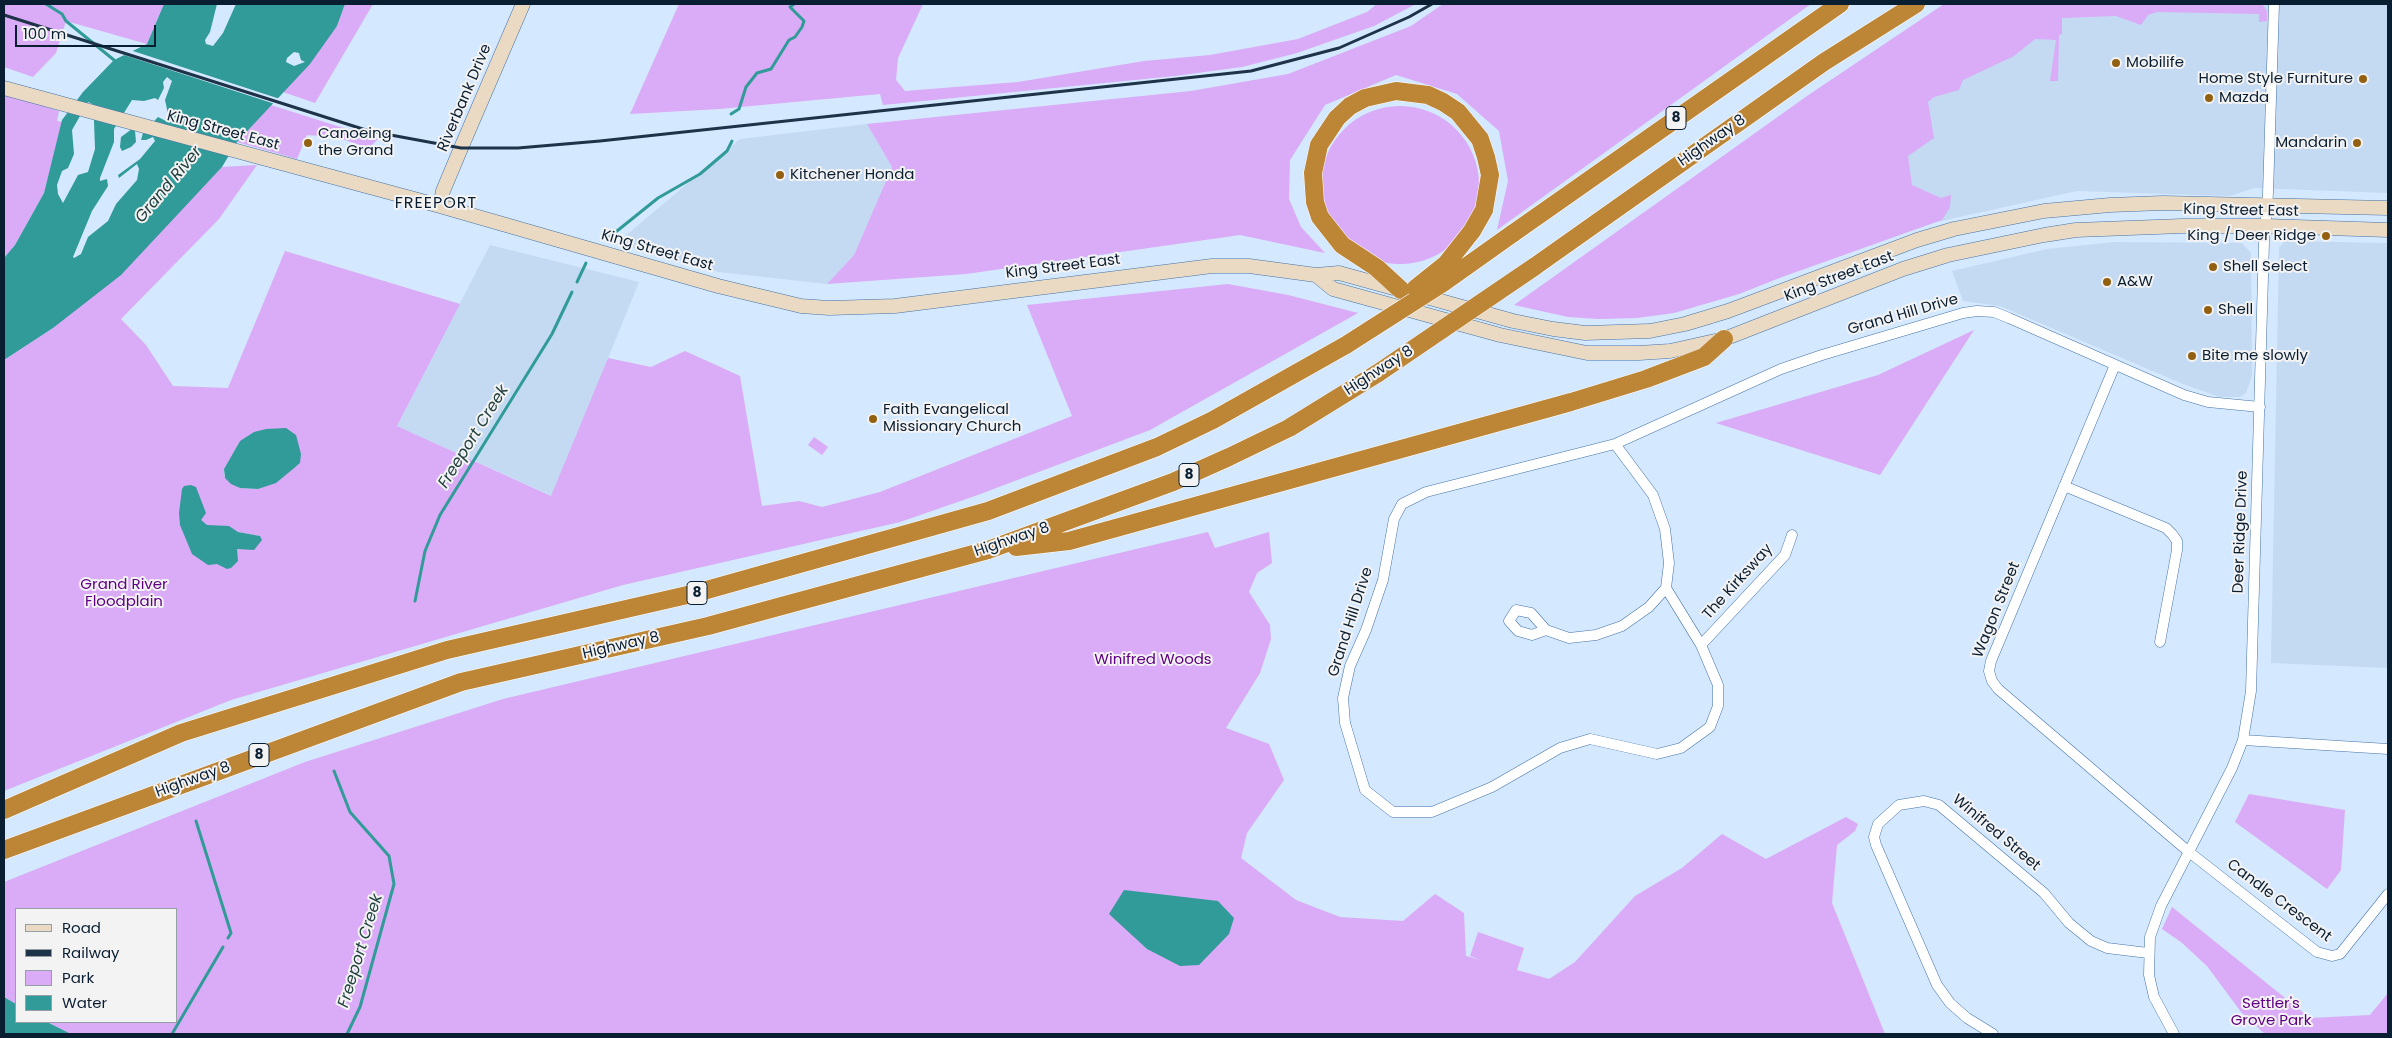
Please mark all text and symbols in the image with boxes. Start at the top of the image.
scale bar [18,15,159,47]
text: 100 m [23,23,66,44]
street label: Riverbank Drive [434,41,496,155]
place label: Mobilife [2126,54,2184,72]
marker: Mobilife [2110,57,2122,69]
place label: Home Style Furniture [2199,70,2353,88]
marker: Home Style Furniture [2357,73,2369,85]
place label: Mazda [2219,89,2269,107]
marker: Mazda [2203,92,2215,104]
road number: 8 [1666,106,1686,130]
street label: King Street East [165,107,281,155]
street label: Highway 8 [1675,111,1749,171]
place label: Canoeing the Grand [318,125,394,160]
place label: Mandarin [2275,134,2347,152]
marker: Canoeing the Grand [302,137,314,149]
marker: Mandarin [2351,137,2363,149]
water label: Grand River [132,143,206,227]
place label: Kitchener Honda [790,166,914,184]
marker: Kitchener Honda [774,169,786,181]
district label: FREEPORT [394,194,478,214]
street label: King Street East [2183,201,2299,221]
street label: King Street East [599,226,715,276]
place label: King / Deer Ridge [2187,227,2316,245]
marker: King / Deer Ridge [2320,230,2332,242]
street label: King Street East [1782,248,1896,306]
street label: King Street East [1005,251,1121,283]
place label: Shell Select [2223,258,2308,276]
marker: Shell Select [2207,261,2219,273]
place label: A&W [2117,273,2153,291]
marker: A&W [2101,276,2113,288]
street label: Grand Hill Drive [1846,291,1960,339]
place label: Shell [2218,301,2253,319]
marker: Shell [2202,304,2214,316]
street label: Highway 8 [1341,342,1417,400]
place label: Bite me slowly [2202,347,2308,365]
marker: Bite me slowly [2186,350,2198,362]
water label: Freeport Creek [435,382,513,492]
place label: Faith Evangelical Missionary Church [883,401,1021,436]
marker: Faith Evangelical Missionary Church [867,413,879,425]
road number: 8 [1179,464,1199,486]
street label: Deer Ridge Drive [2230,470,2252,594]
street label: Highway 8 [972,519,1052,561]
street label: The Kirksway [1699,540,1777,624]
street label: Wagon Street [1970,559,2024,661]
street label: Grand Hill Drive [1325,565,1377,679]
park label: Grand River Floodplain [80,576,168,611]
road number: 8 [687,582,707,604]
street label: Highway 8 [581,628,661,664]
park label: Winifred Woods [1094,651,1212,669]
road number: 8 [249,744,269,766]
street label: Highway 8 [153,758,233,802]
street label: Winifred Street [1948,791,2044,875]
street label: Candle Crescent [2223,856,2335,946]
water label: Freeport Creek [335,892,387,1010]
legend [15,908,178,1023]
text: Road [62,917,101,938]
text: Railway [62,942,120,963]
text: Park [62,967,94,988]
text: Water [62,992,107,1013]
park label: Settler's Grove Park [2231,995,2311,1030]

